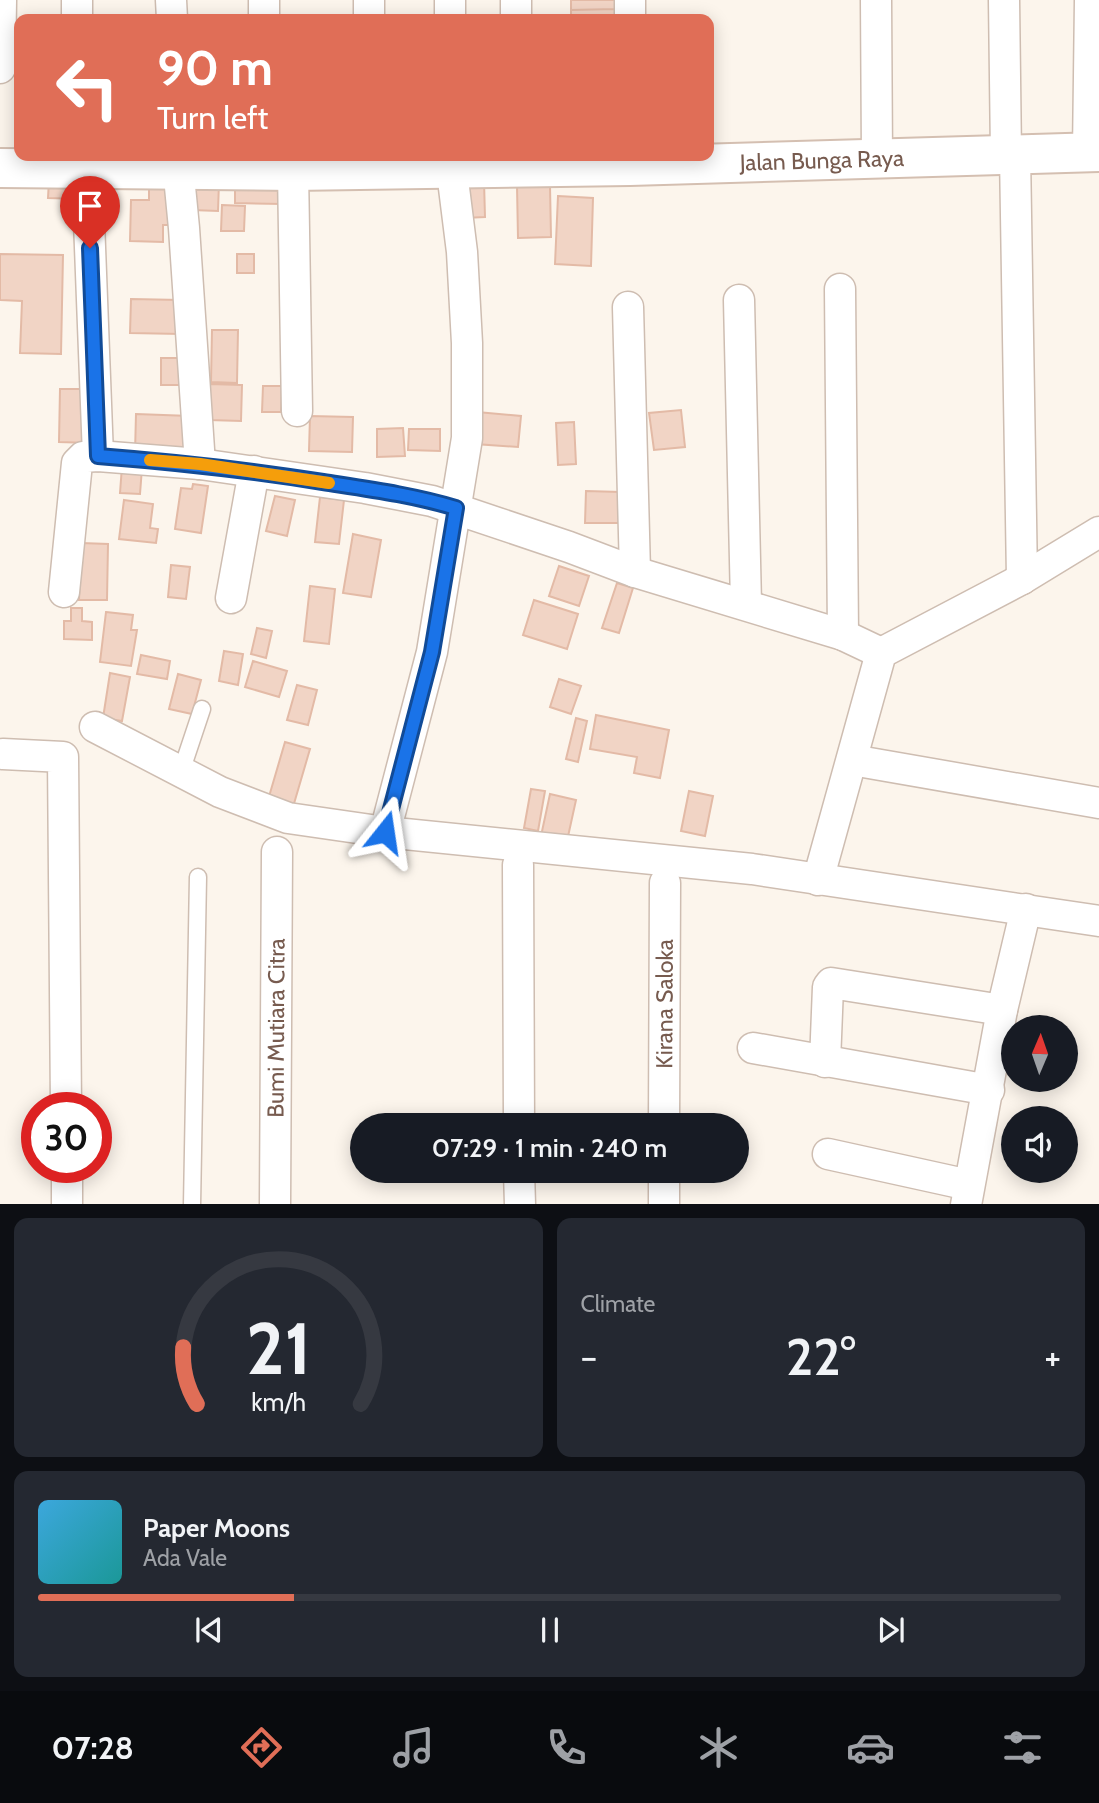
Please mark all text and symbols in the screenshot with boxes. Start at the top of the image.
text: 90 m [157,38,273,97]
icon: left [42,42,133,133]
text: Turn left [157,98,268,137]
street label: Jalan Bunga Raya [738,144,904,177]
pin [60,176,120,248]
icon: arrive [71,187,109,225]
position arrow [348,795,422,869]
street label: Bumi Mutiara Citra [261,938,291,1118]
street label: Kirana Saloka [650,939,679,1069]
north arrow [1001,1015,1078,1092]
map controls [1001,1015,1078,1183]
speed limit sign: 30 [21,1092,112,1183]
button: sound [1001,1106,1078,1183]
text: 07:29 · 1 min · 240 m [432,1132,667,1164]
text: Climate [581,1290,655,1318]
text: 21 [246,1304,311,1392]
text: 22° [786,1325,856,1388]
text: − [581,1333,597,1380]
text: + [1044,1333,1061,1380]
text: km/h [251,1386,306,1416]
text: Paper Moons [143,1512,290,1544]
text: Ada Vale [143,1544,227,1572]
icon: previous [190,1611,228,1649]
icon: pause [531,1611,569,1649]
icon: next [872,1611,910,1649]
icon: directions [237,1723,286,1772]
icon: music [389,1723,438,1772]
icon: phone [542,1723,591,1772]
icon: climate [694,1723,743,1772]
icon: car [846,1723,895,1772]
icon: filters [998,1723,1047,1772]
text: 07:28 [52,1728,134,1767]

